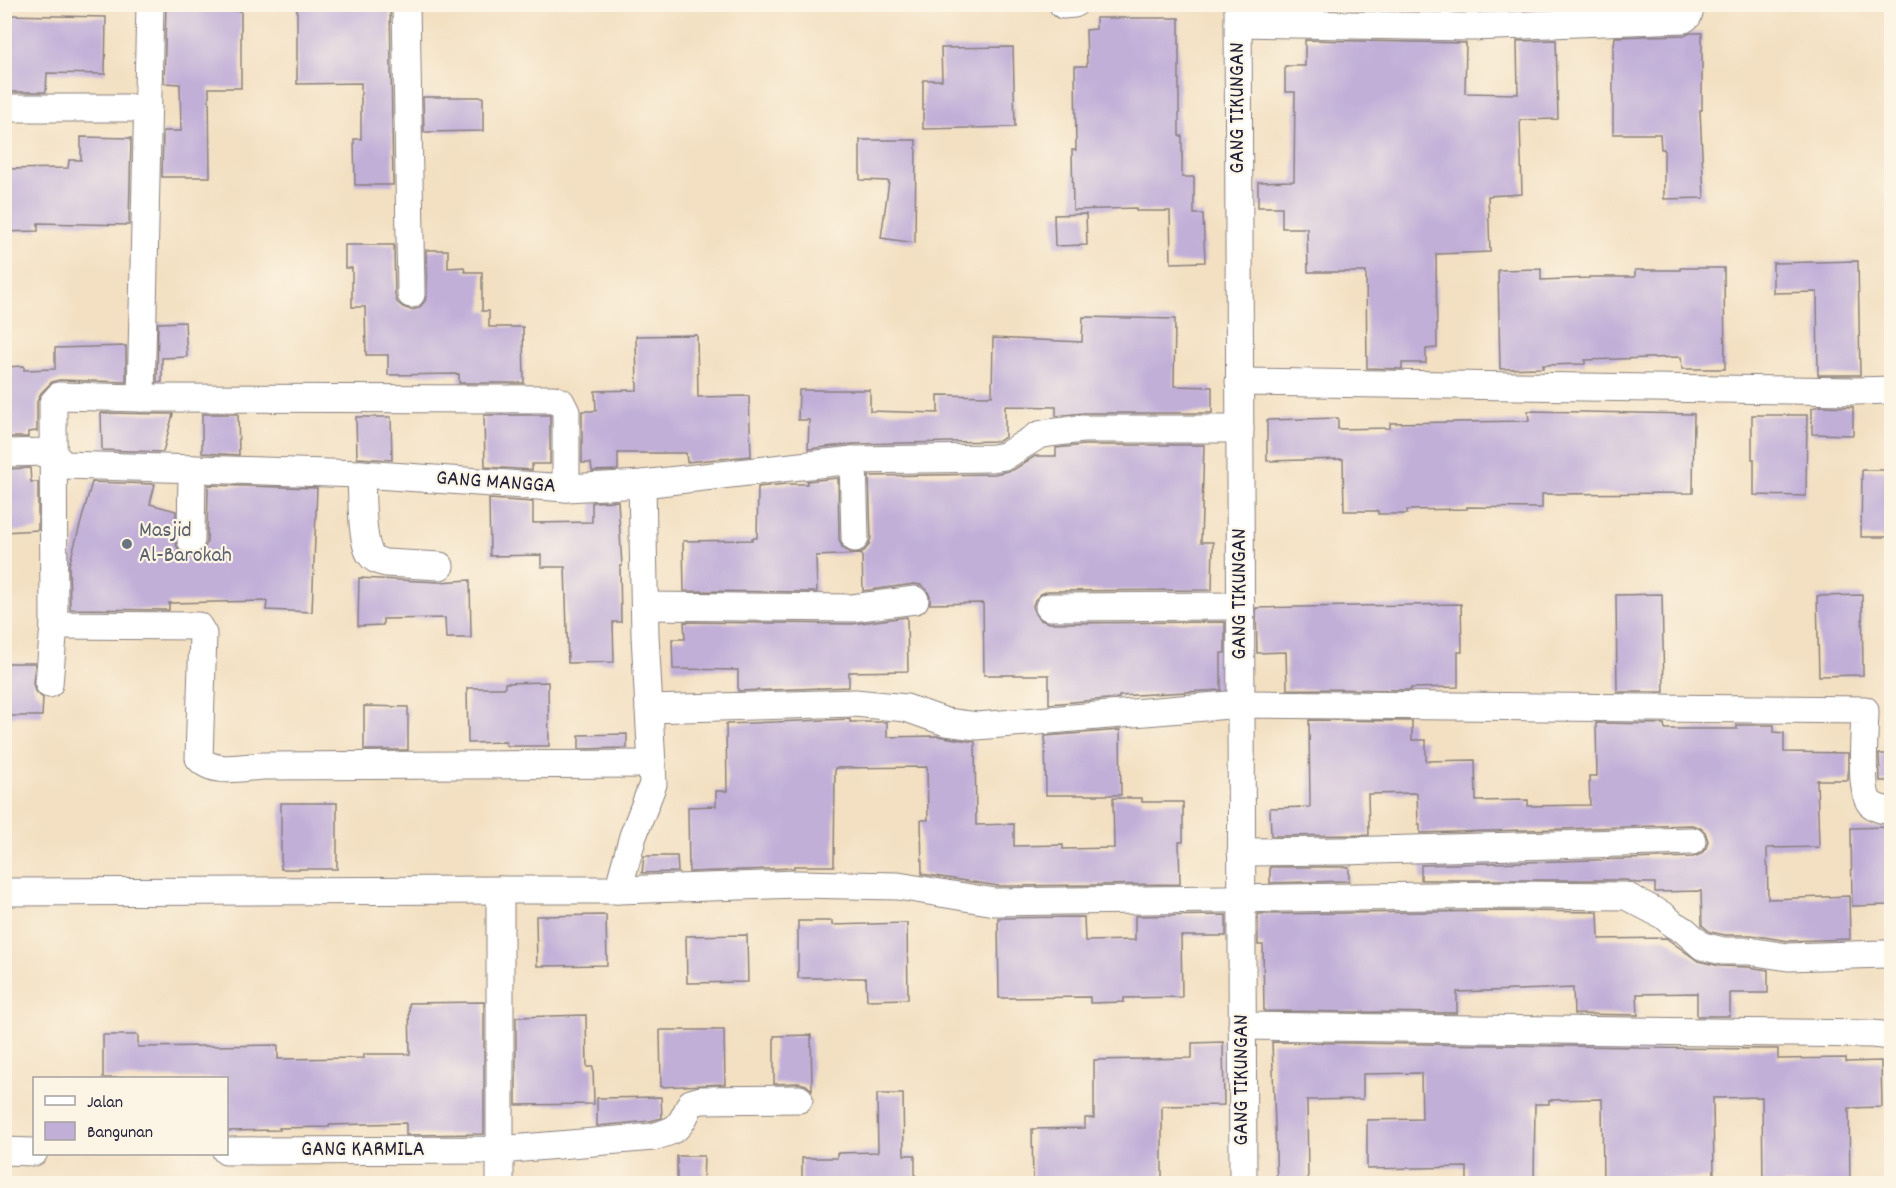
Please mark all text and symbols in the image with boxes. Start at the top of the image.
street label: GANG TIKUNGAN [1223,42,1254,174]
street label: GANG MANGGA [435,463,557,503]
place label: Masjid Al-Barokah [139,516,232,572]
street label: GANG TIKUNGAN [1225,528,1256,660]
marker: Masjid Al-Barokah [120,537,134,551]
street label: GANG TIKUNGAN [1227,1014,1258,1146]
legend [33,1077,228,1155]
text: Jalan [87,1091,123,1116]
text: Bangunan [87,1121,153,1146]
street label: GANG KARMILA [301,1135,425,1166]

